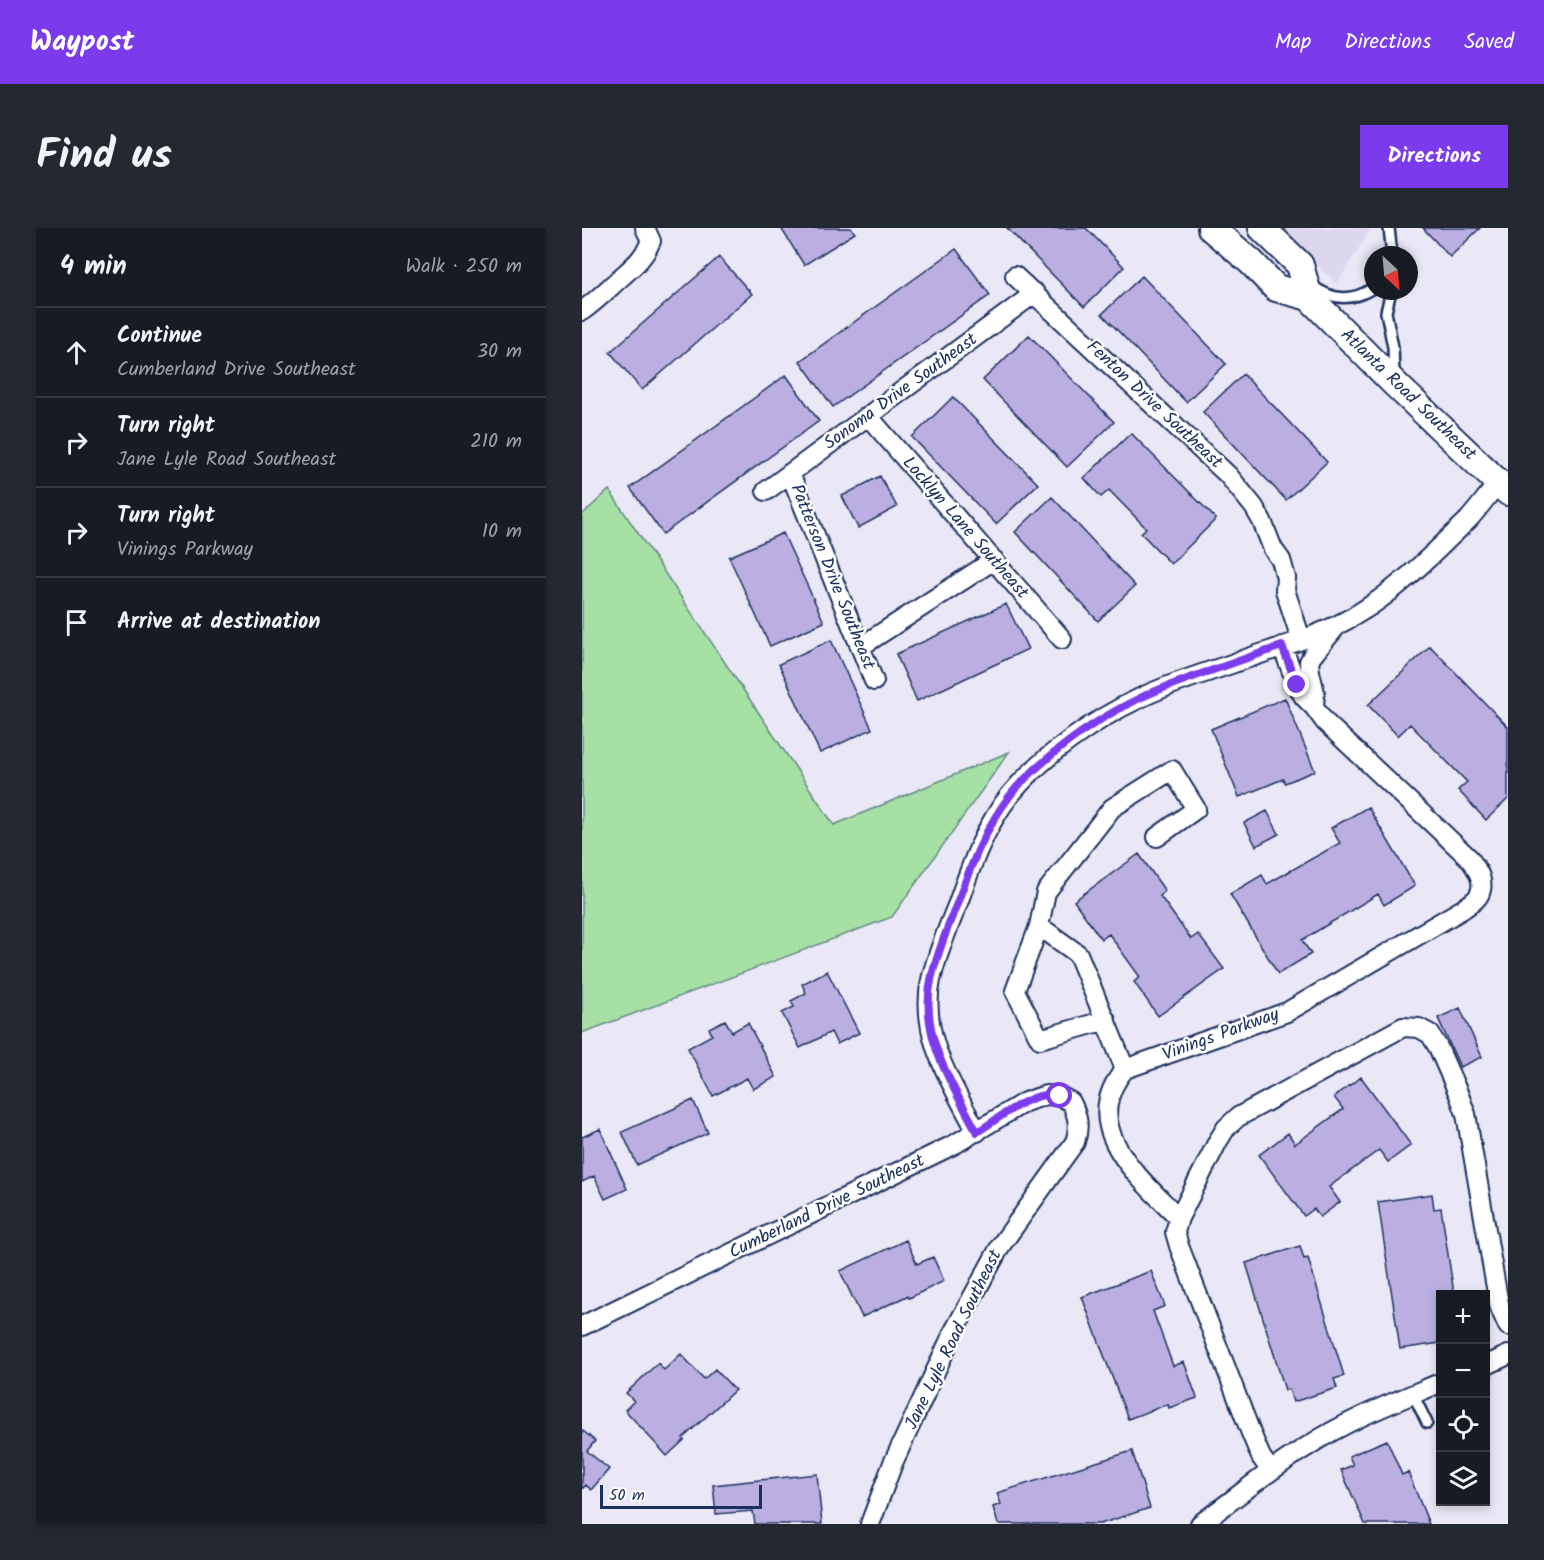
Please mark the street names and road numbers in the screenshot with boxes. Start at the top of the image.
street label: Atlanta Road Southeast [1333,322,1484,469]
street label: Sonoma Drive Southeast [818,325,985,458]
street label: Fenton Drive Southeast [1079,334,1230,477]
street label: Locklyn Lane Southeast [895,450,1036,607]
street label: Patterson Drive Southeast [782,480,883,675]
street label: Vinings Parkway [1159,1000,1284,1070]
street label: Cumberland Drive Southeast [724,1146,931,1267]
street label: Jane Lyle Road Southeast [898,1244,1011,1435]

